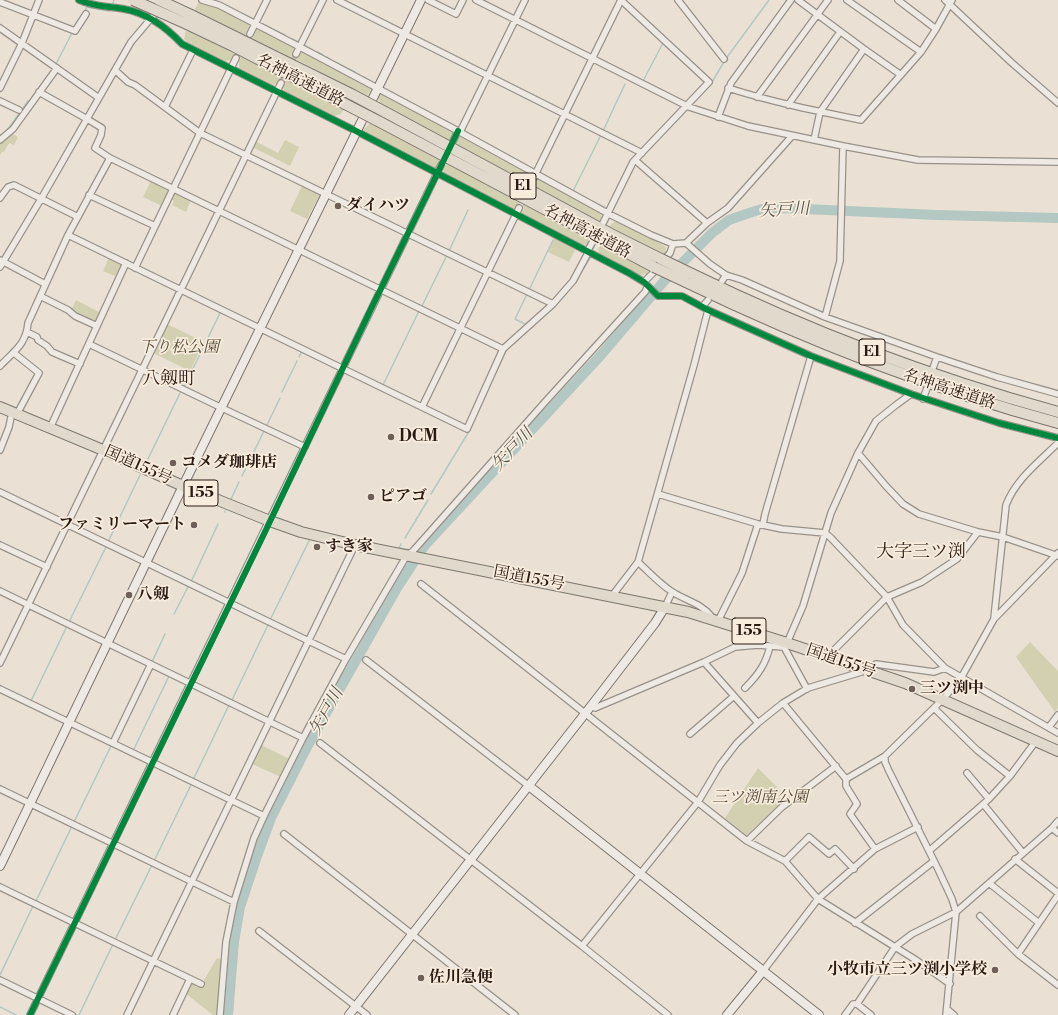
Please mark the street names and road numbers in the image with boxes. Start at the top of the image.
street label: 名神高速道路 [253,51,347,111]
road number: E1 [510,173,536,199]
street label: 名神高速道路 [540,201,634,263]
road number: E1 [859,339,885,365]
street label: 名神高速道路 [900,366,998,414]
street label: 国道155号 [101,442,175,490]
road number: 155 [184,480,218,506]
street label: 国道155号 [492,563,566,595]
road number: 155 [732,618,766,644]
street label: 国道155号 [804,641,878,683]

